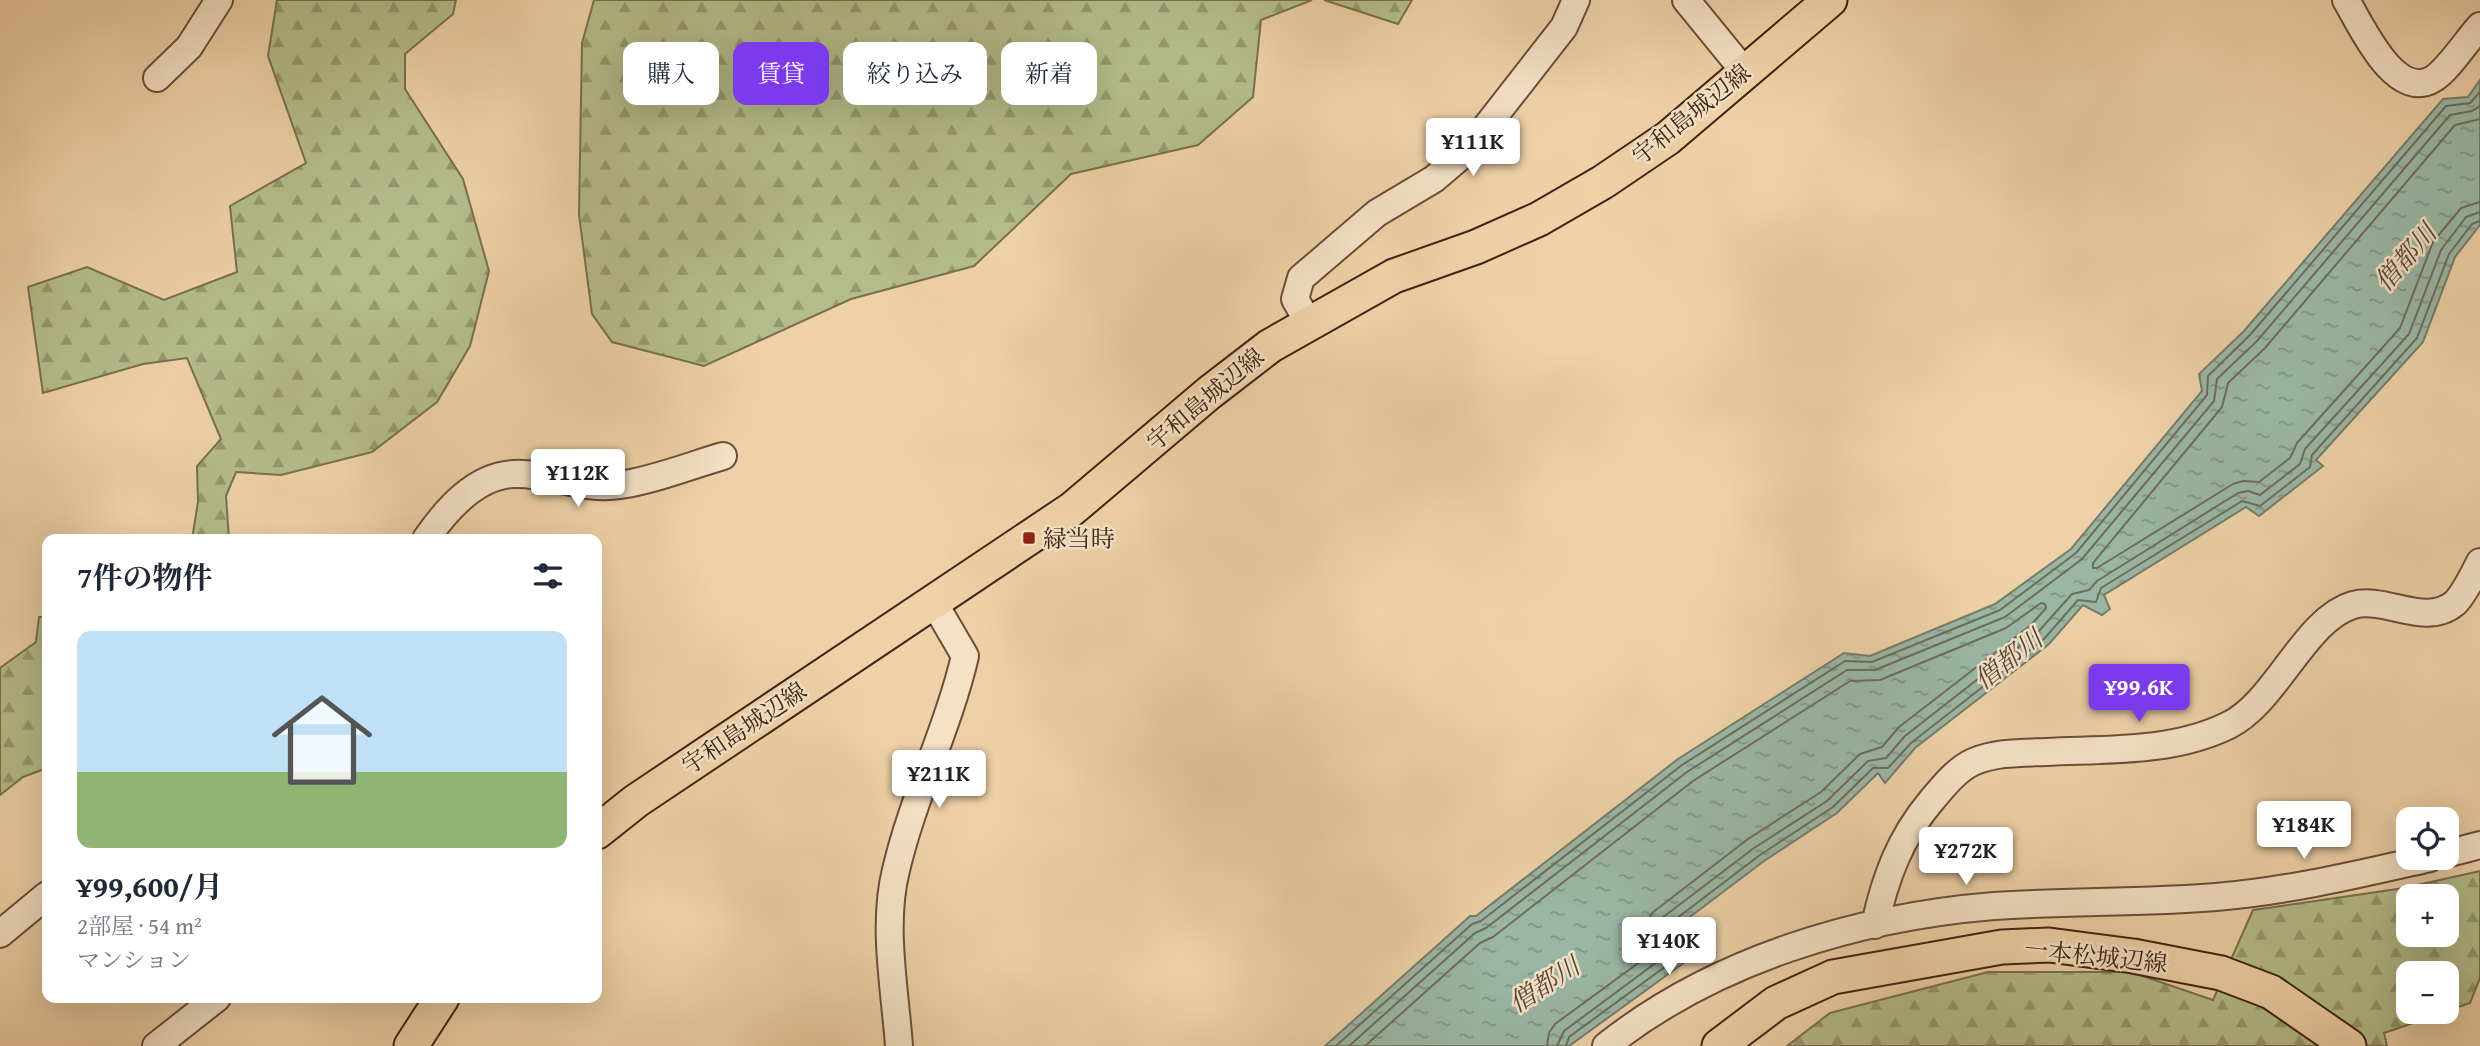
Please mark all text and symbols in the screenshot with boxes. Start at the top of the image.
chip: 購入 [623,42,719,105]
chip: 賃貸 [733,42,829,105]
chip: 絞り込み [843,42,987,105]
chip: 新着 [1001,42,1097,105]
street label: 宇和島城辺線 [1624,55,1758,173]
pin: ¥111K [1424,118,1522,178]
text: ¥111K [1442,124,1504,157]
water label: 僧都川 [2365,213,2447,299]
street label: 宇和島城辺線 [1139,339,1271,459]
pin: ¥112K [529,449,627,509]
text: ¥112K [547,455,609,488]
place label: 緑当時 [1043,521,1115,556]
marker: 緑当時 [1021,530,1037,546]
text: 7件の物件 [77,555,213,599]
icon: filters [529,557,567,595]
water label: 僧都川 [1965,618,2053,698]
pin: ¥99.6K [2082,664,2196,724]
text: ¥99.6K [2105,670,2173,703]
street label: 宇和島城辺線 [675,673,813,783]
icon: home [259,677,385,803]
pin: ¥211K [890,750,988,810]
text: ¥211K [908,756,970,789]
pin: ¥184K [2255,802,2353,861]
text: ¥184K [2273,807,2335,840]
map controls [2396,807,2459,1024]
button: locate [2396,807,2459,870]
pin: ¥272K [1917,828,2015,887]
text: ¥272K [1935,833,1997,866]
text: ¥99,600/月 [77,864,223,908]
button: + [2396,884,2459,947]
text: 2部屋 · 54 m² [77,909,202,942]
pin: ¥140K [1620,918,1718,977]
text: ¥140K [1638,923,1700,956]
street label: 一本松城辺線 [2023,931,2169,981]
text: マンション [77,943,191,976]
water label: 僧都川 [1501,945,1590,1022]
button: − [2396,961,2459,1024]

